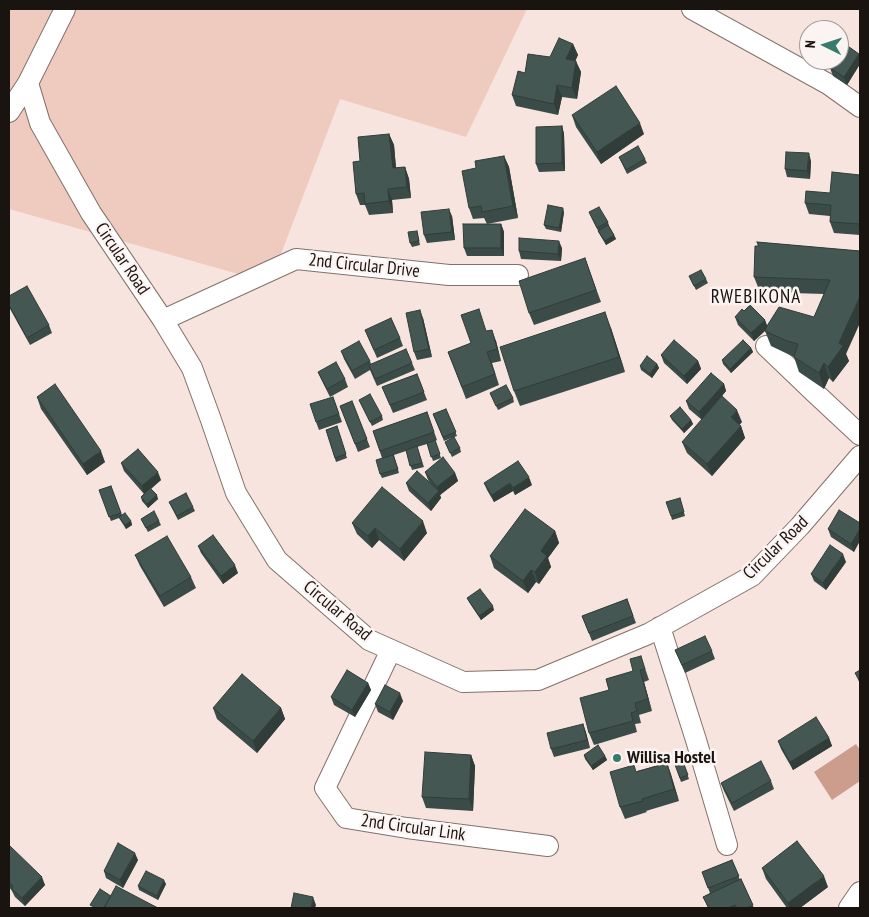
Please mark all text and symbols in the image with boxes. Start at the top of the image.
north arrow [799,20,849,70]
text: N [801,40,819,48]
street label: Circular Road [90,219,154,299]
street label: 2nd Circular Drive [307,249,421,283]
district label: RWEBIKONA [710,287,802,309]
street label: Circular Road [739,512,813,584]
street label: Circular Road [299,576,375,646]
place label: Willisa Hostel [627,747,715,769]
marker: Willisa Hostel [611,752,623,764]
street label: 2nd Circular Link [359,810,467,846]

